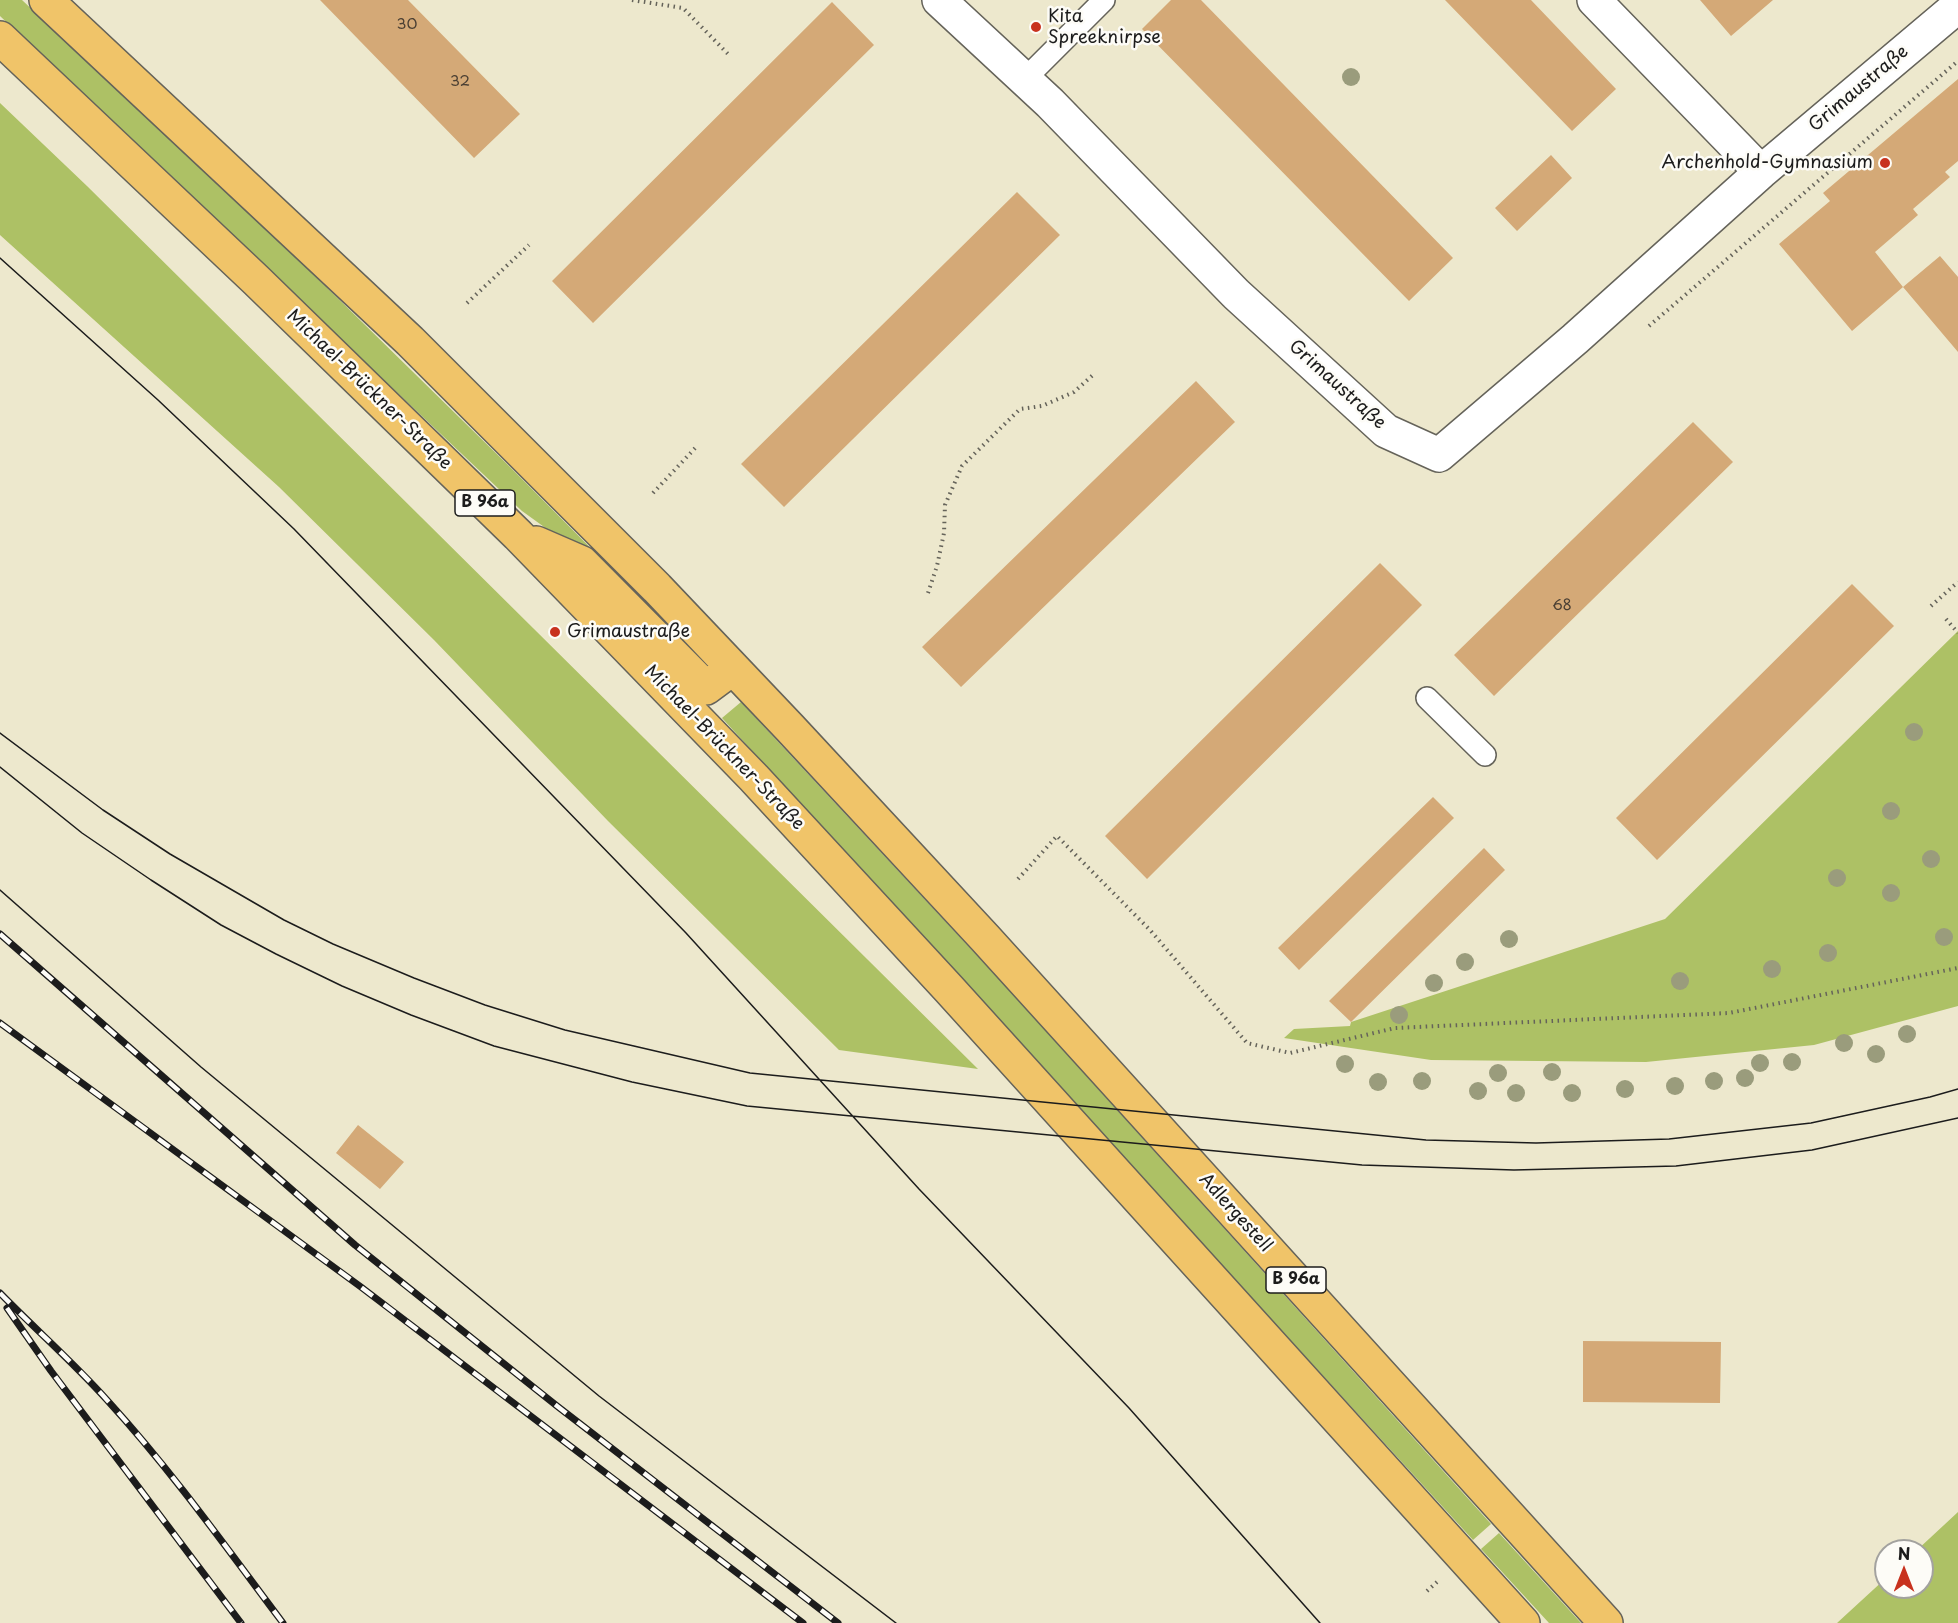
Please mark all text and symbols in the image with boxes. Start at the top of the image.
place label: Kita Spreeknirpse [1048,6,1161,48]
house number: 30 [397,16,417,34]
marker: Kita Spreeknirpse [1029,20,1043,34]
street label: Grimaustraße [1805,41,1913,137]
house number: 32 [450,73,470,91]
place label: Archenhold-Gymnasium [1661,152,1873,174]
marker: Archenhold-Gymnasium [1878,156,1892,170]
street label: Michael-Brückner-Straße [282,306,456,474]
street label: Grimaustraße [1284,336,1390,434]
road number: B 96a [455,490,515,516]
house number: 68 [1552,597,1572,615]
place label: Grimaustraße [567,621,690,643]
marker: Grimaustraße [548,625,562,639]
street label: Michael-Brückner-Straße [640,661,808,835]
street label: Adlergestell [1194,1169,1276,1257]
road number: B 96a [1266,1267,1326,1293]
north arrow [1874,1539,1934,1599]
text: N [1898,1541,1910,1565]

